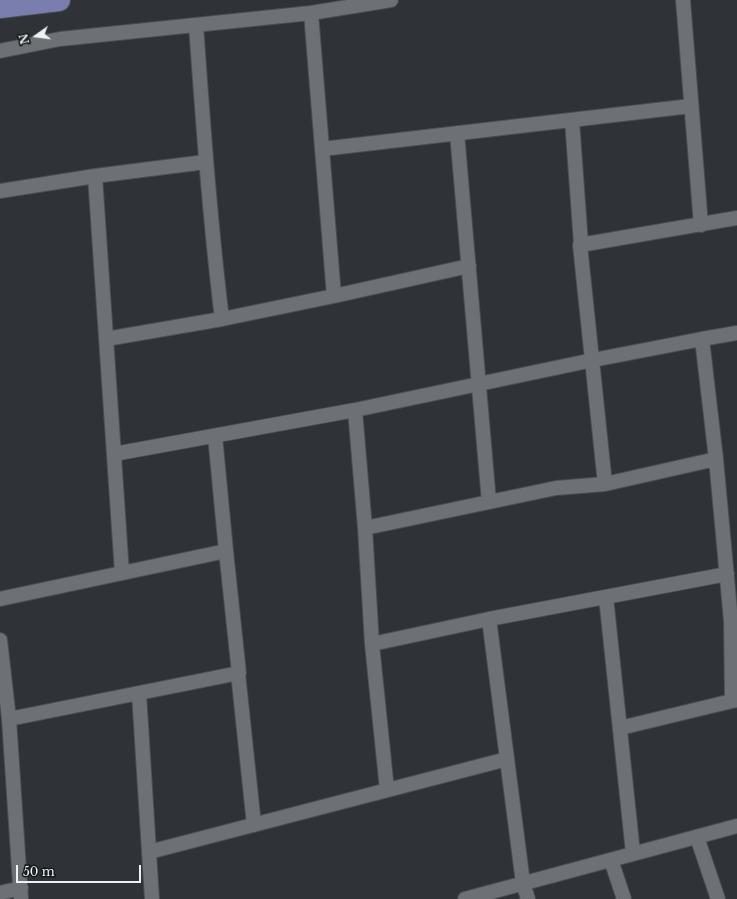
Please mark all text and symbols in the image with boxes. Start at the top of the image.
north arrow [16,16,56,56]
text: N [16,32,32,46]
scale bar [18,857,143,883]
text: 50 m [23,864,55,879]

